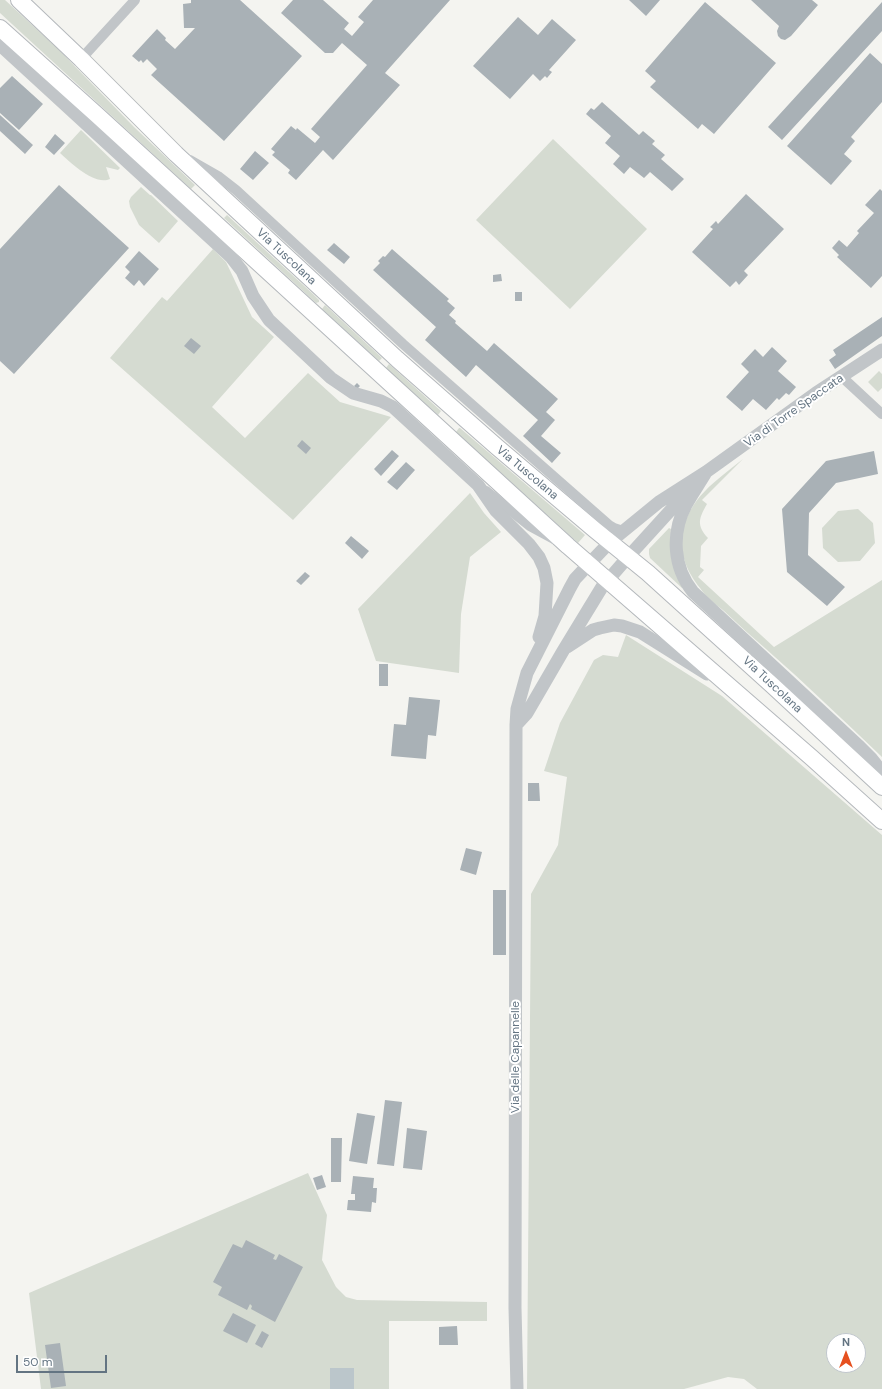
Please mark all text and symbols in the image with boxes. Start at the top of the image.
street label: Via Tuscolana [253,226,319,288]
street label: Via di Torre Spaccata [742,371,846,451]
street label: Via Tuscolana [493,443,561,503]
street label: Via Tuscolana [739,654,805,716]
street label: Via delle Capannelle [509,1001,523,1113]
north arrow [826,1333,866,1373]
text: N [842,1335,850,1349]
scale bar [18,1347,109,1373]
text: 50 m [23,1354,52,1370]

